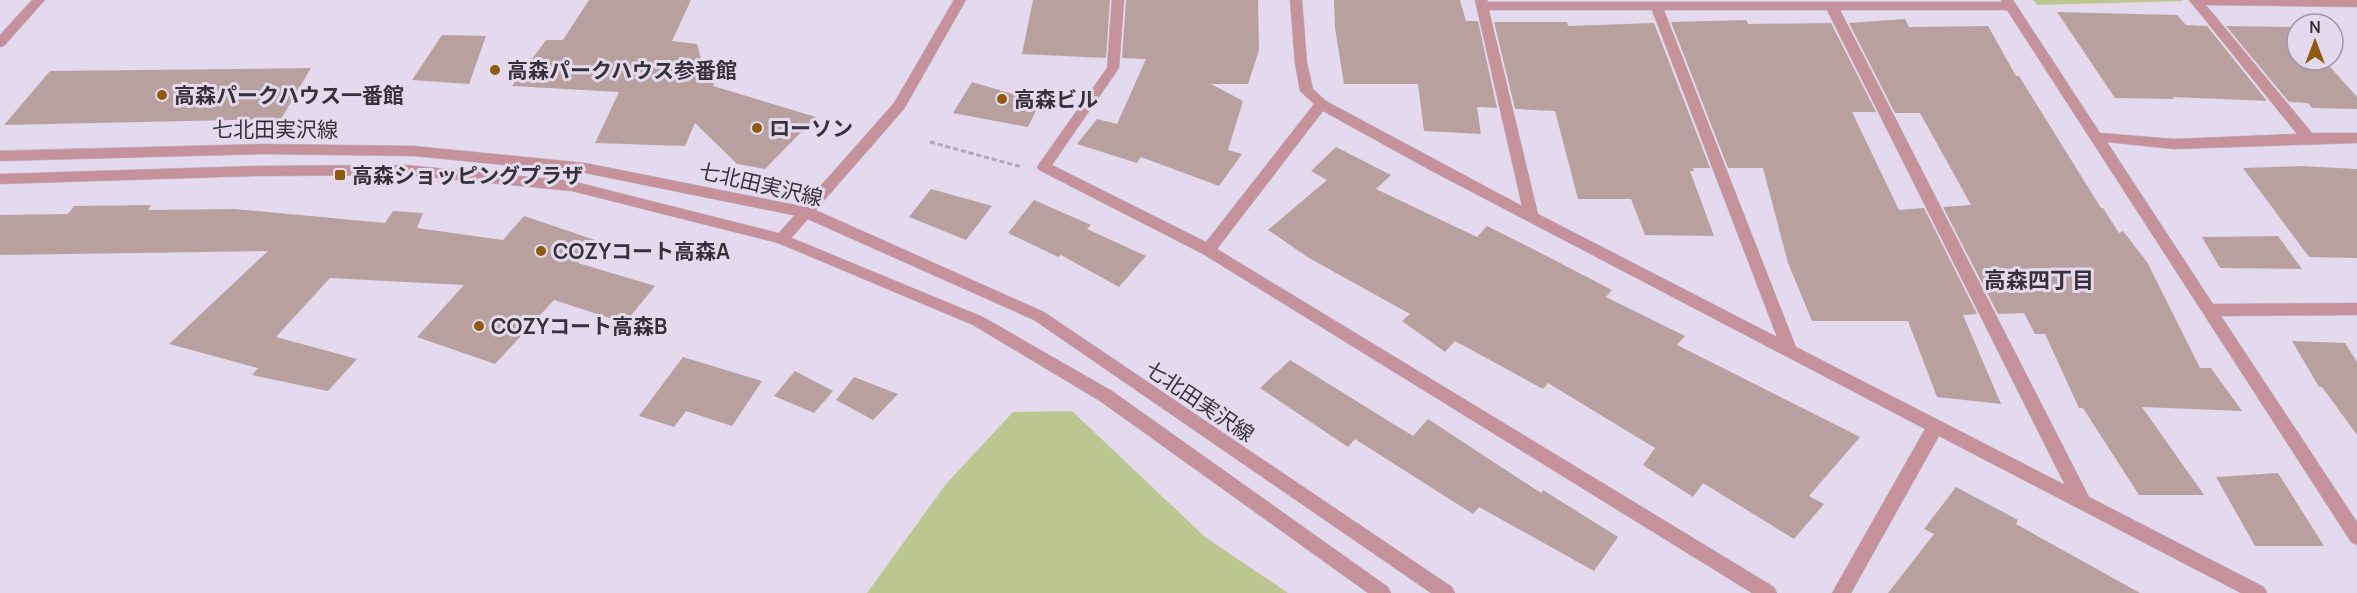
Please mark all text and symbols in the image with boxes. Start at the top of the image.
north arrow [2285,12,2345,72]
text: N [2309,16,2321,38]
place label: 高森パークハウス参番館 [507,56,737,84]
marker: 高森パークハウス参番館 [488,63,502,77]
place label: 高森パークハウス一番館 [174,81,404,109]
place label: 高森ビル [1014,85,1098,113]
marker: 高森パークハウス一番館 [155,88,169,102]
marker: 高森ビル [995,92,1009,106]
place label: ローソン [769,114,853,142]
street label: 七北田実沢線 [212,115,338,143]
marker: ローソン [750,121,764,135]
street label: 七北田実沢線 [696,156,826,212]
place label: 高森ショッピングプラザ [352,161,583,189]
marker: 高森ショッピングプラザ [333,168,347,182]
place label: COZYコート高森A [553,237,730,265]
marker: COZYコート高森A [534,244,548,258]
district label: 高森四丁目 [1984,265,2094,295]
place label: COZYコート高森B [491,312,667,340]
marker: COZYコート高森B [472,319,486,333]
street label: 七北田実沢線 [1140,354,1260,448]

